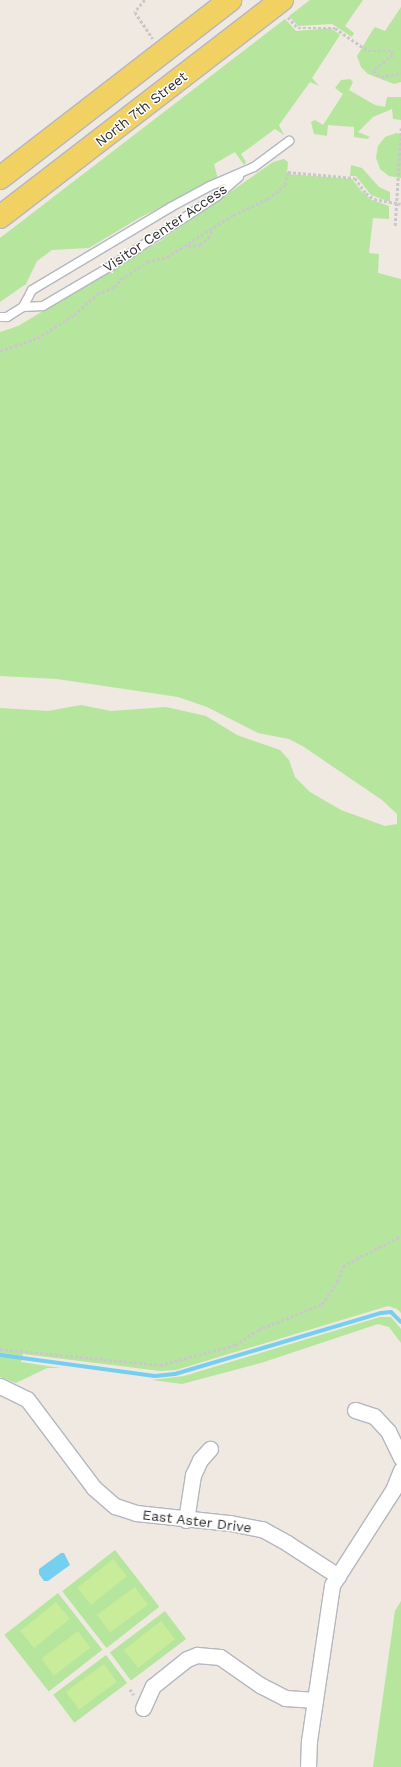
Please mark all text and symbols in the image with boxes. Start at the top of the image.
street label: North 7th Street [92,68,190,150]
street label: Visitor Center Access [99,180,231,276]
street label: East Aster Drive [141,1506,253,1536]

